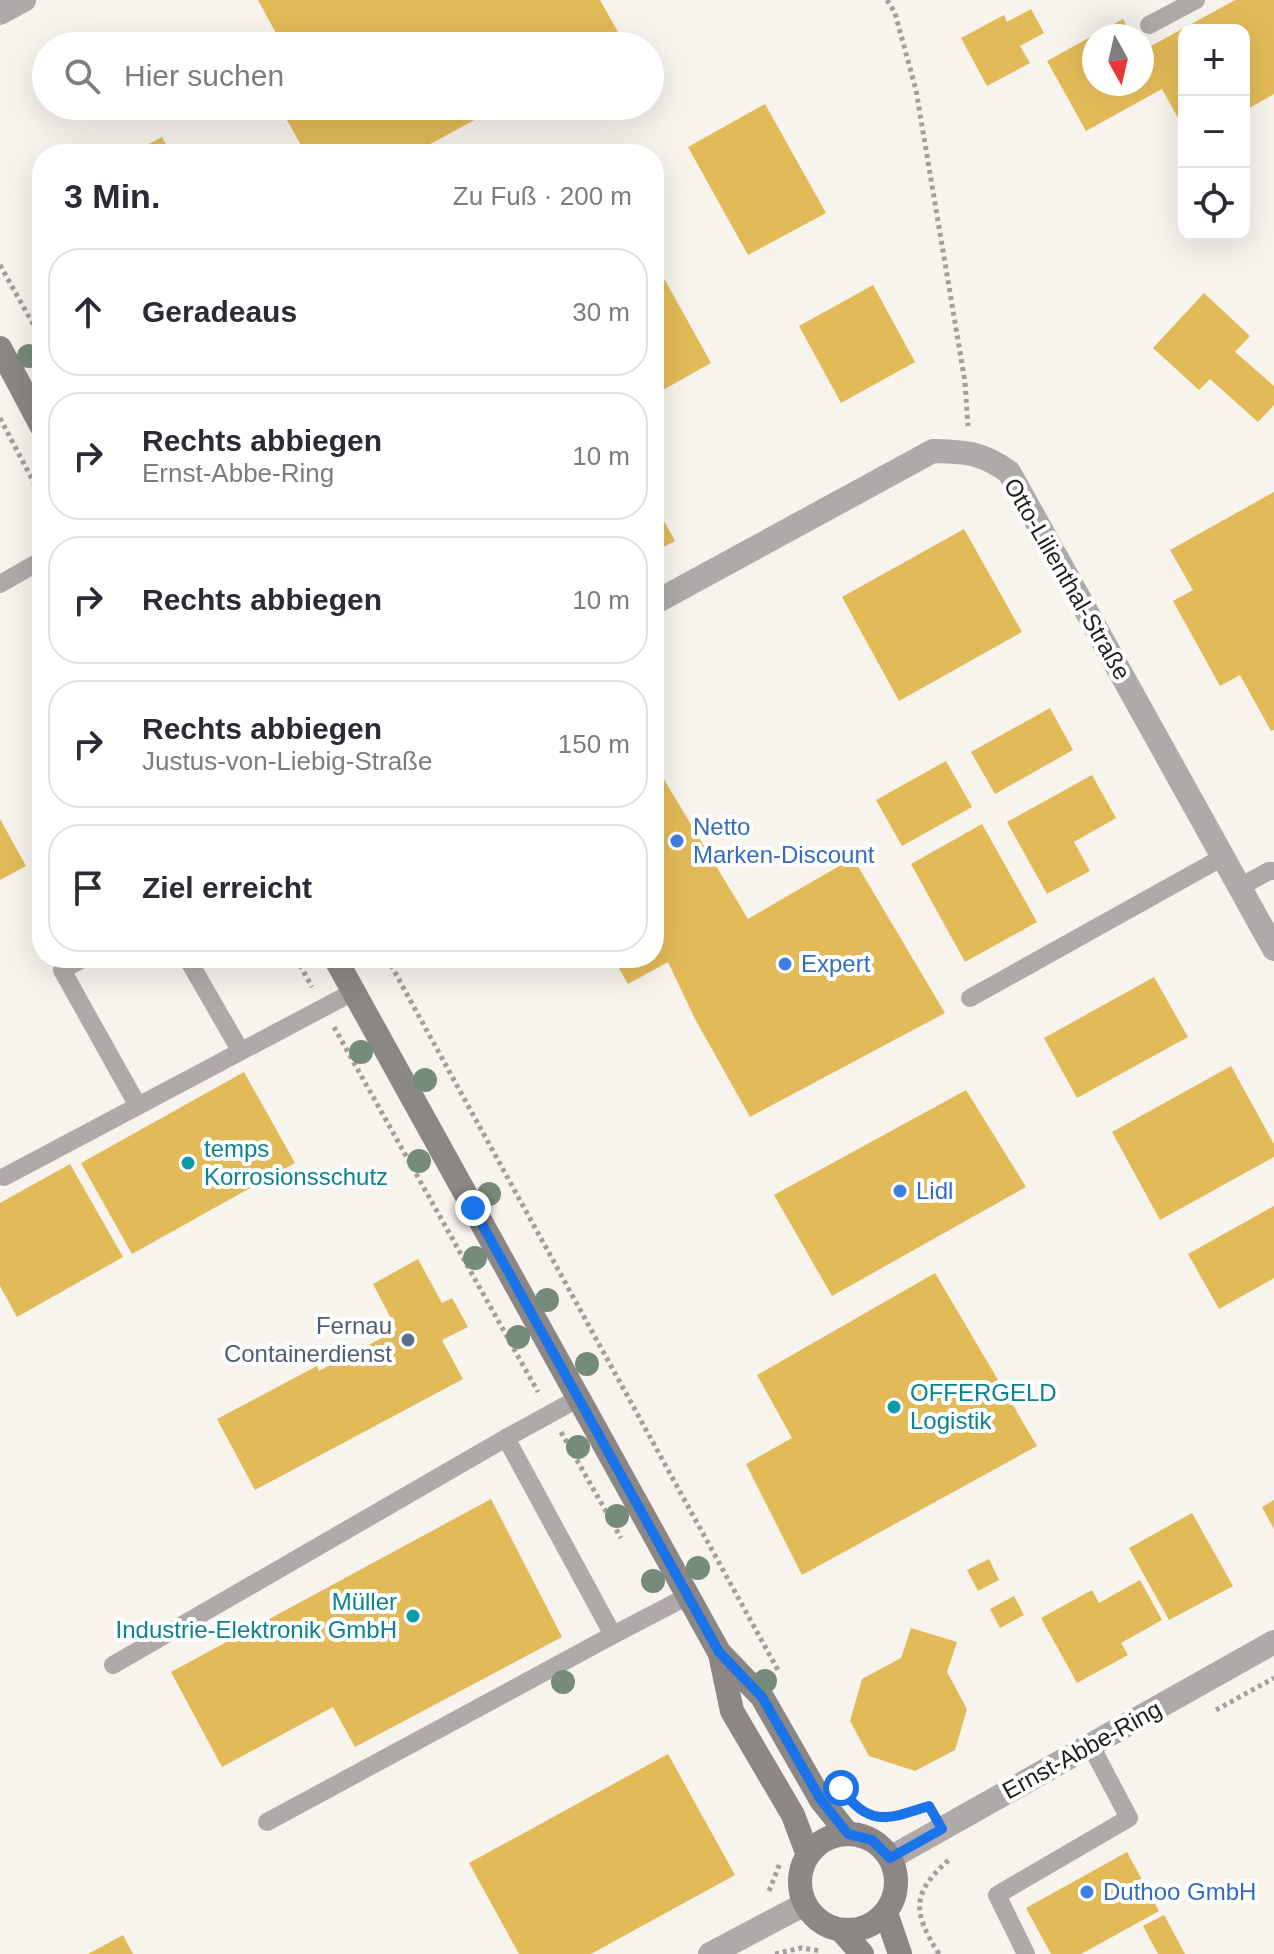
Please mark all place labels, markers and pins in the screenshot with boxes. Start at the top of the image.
place label: Netto Marken-Discount [693,813,875,868]
marker: Netto Marken-Discount [668,832,686,850]
place label: Expert [801,950,871,977]
marker: Expert [776,955,794,973]
place label: temps Korrosionsschutz [204,1135,388,1190]
marker: temps Korrosionsschutz [179,1154,197,1172]
place label: Lidl [916,1177,953,1204]
marker: Lidl [891,1182,909,1200]
place label: Fernau Containerdienst [224,1312,392,1367]
marker: Fernau Containerdienst [399,1331,417,1349]
place label: OFFERGELD Logistik [910,1379,1057,1434]
marker: OFFERGELD Logistik [885,1398,903,1416]
place label: Müller Industrie-Elektronik GmbH [116,1588,397,1643]
marker: Müller Industrie-Elektronik GmbH [404,1607,422,1625]
place label: Duthoo GmbH [1103,1878,1256,1905]
marker: Duthoo GmbH [1078,1883,1096,1901]

